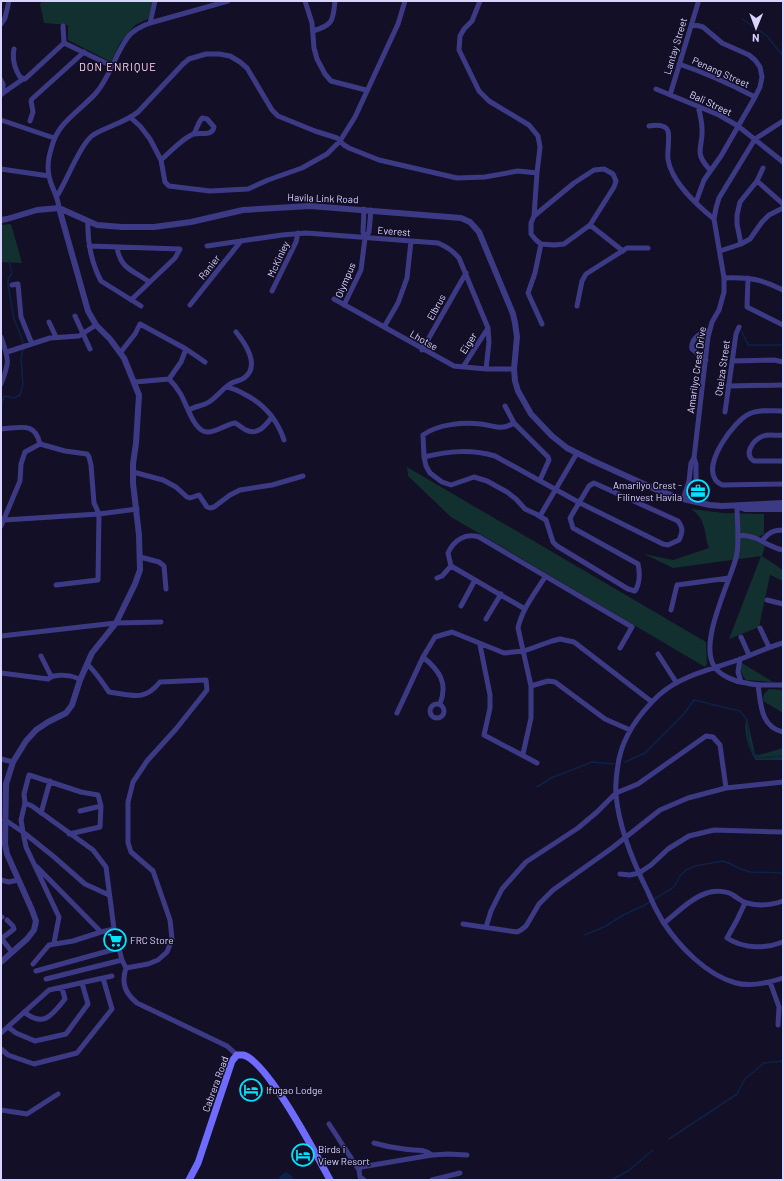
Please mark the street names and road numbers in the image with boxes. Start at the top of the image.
street label: Lantay Street [661,16,689,76]
street label: Penang Street [690,54,752,90]
street label: Bali Street [688,88,734,118]
street label: Havila Link Road [287,191,359,205]
street label: Everest [377,224,411,238]
street label: McKinley [264,239,292,279]
street label: Ranier [196,252,223,282]
street label: Olympus [332,260,358,299]
street label: Elbrus [424,292,448,322]
street label: Amarilyo Crest Drive [684,326,708,414]
street label: Lhotse [408,327,440,353]
street label: Eiger [457,330,479,356]
street label: Oteiza Street [712,339,732,397]
street label: Cabrera Road [199,1055,231,1113]

